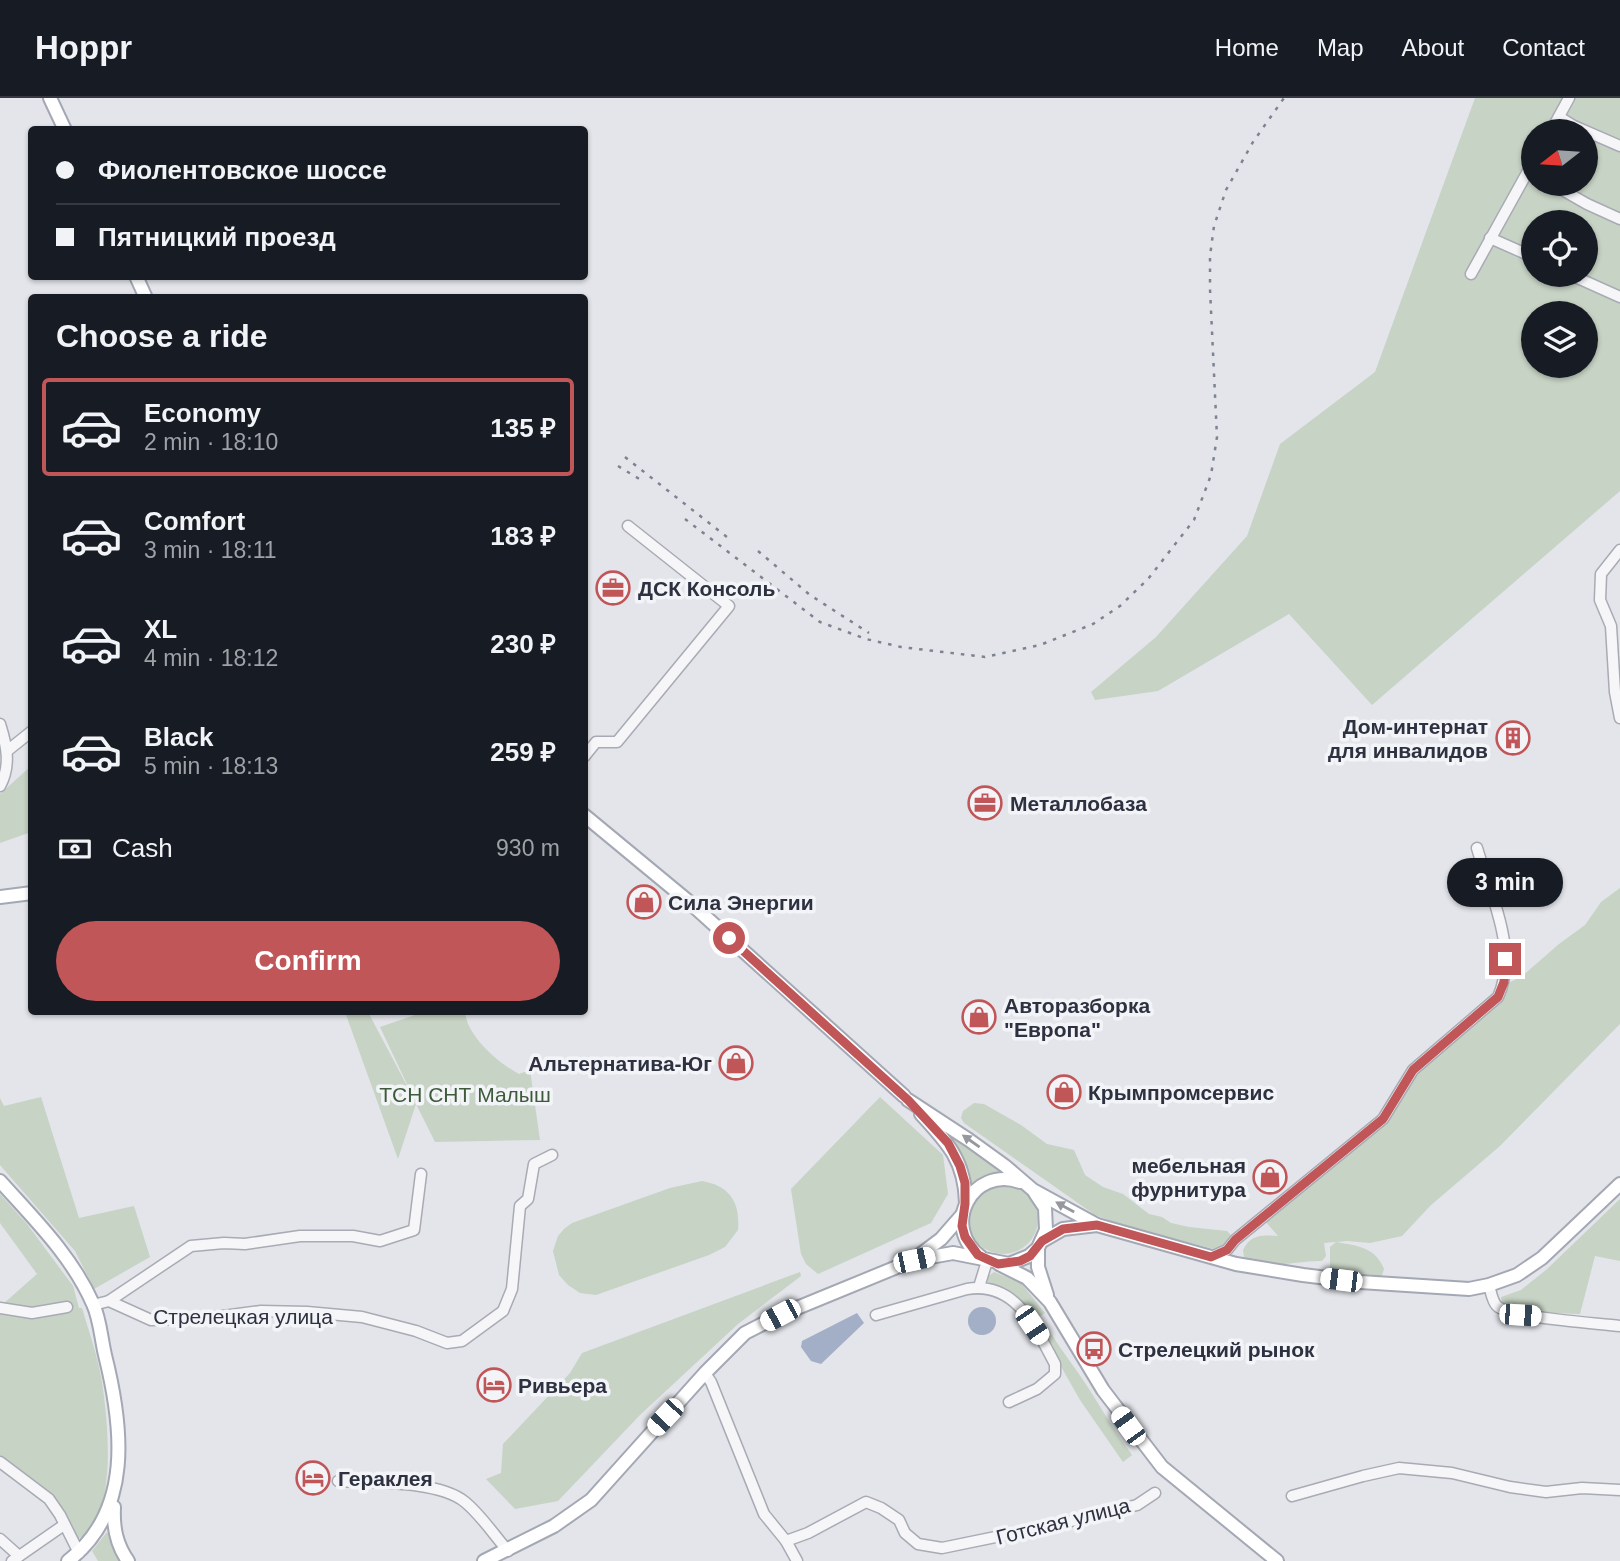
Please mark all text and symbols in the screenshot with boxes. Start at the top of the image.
text: Hoppr [35,29,132,66]
text: Home [1215,34,1279,61]
text: Map [1317,34,1364,61]
text: About [1402,34,1464,61]
text: Contact [1502,34,1585,61]
north arrow [1521,119,1598,196]
map controls [1521,119,1598,378]
text: Фиолентовское шоссе [98,155,387,185]
button: locate [1521,210,1598,287]
text: Пятницкий проезд [98,222,336,252]
button: layers [1521,301,1598,378]
text: Choose a ride [56,318,268,354]
icon: car [60,396,123,459]
text: Economy [144,398,261,428]
text: 135 ₽ [490,413,556,443]
text: 2 min · 18:10 [144,429,278,455]
icon: car [60,504,123,567]
text: Comfort [144,506,245,536]
text: 183 ₽ [490,521,556,551]
text: 3 min · 18:11 [144,537,277,563]
office icon: ДСК Консоль [594,569,632,607]
place label: ДСК Консоль [638,577,775,600]
icon: car [60,612,123,675]
text: XL [144,614,177,644]
text: 230 ₽ [490,629,556,659]
text: 4 min · 18:12 [144,645,278,671]
place label: Дом-интернат для инвалидов [1328,715,1488,762]
building icon: Дом-интернат для инвалидов [1494,719,1532,757]
icon: car [60,720,123,783]
text: Black [144,722,213,752]
text: 259 ₽ [490,737,556,767]
text: 5 min · 18:13 [144,753,278,779]
office icon: Металлобаза [966,784,1004,822]
place label: Металлобаза [1010,792,1147,815]
icon: cash [56,830,94,868]
text: Cash [112,833,173,863]
text: 930 m [496,835,560,861]
callout: 3 min [1447,858,1563,906]
text: 3 min [1475,869,1535,895]
shop icon: Сила Энергии [625,883,663,921]
place label: Сила Энергии [668,891,814,914]
button: Confirm [56,921,560,1001]
route start [713,922,745,954]
route end [1489,943,1521,975]
place label: Авторазборка "Европа" [1004,994,1150,1041]
shop icon: Авторазборка "Европа" [960,998,998,1036]
shop icon: Альтернатива-Юг [717,1044,755,1082]
place label: Альтернатива-Юг [528,1052,712,1075]
shop icon: Крымпромсервис [1045,1073,1083,1111]
place label: Крымпромсервис [1088,1081,1274,1104]
park label: ТСН СНТ Малыш [379,1083,551,1106]
one-way arrow [962,1134,980,1148]
place label: мебельная фурнитура [1131,1154,1246,1201]
shop icon: мебельная фурнитура [1251,1158,1289,1196]
one-way arrow [1055,1201,1075,1213]
car [892,1245,937,1275]
car [1319,1267,1364,1293]
car [757,1296,804,1334]
car [1012,1302,1053,1348]
car [1499,1303,1542,1327]
street label: Стрелецкая улица [153,1305,333,1328]
bus stop icon: Стрелецкий рынок [1075,1330,1113,1368]
place label: Стрелецкий рынок [1118,1338,1315,1361]
hotel icon: Ривьера [475,1366,513,1404]
place label: Ривьера [518,1374,607,1397]
car [643,1394,688,1440]
car [1108,1403,1149,1449]
hotel icon: Гераклея [294,1459,332,1497]
place label: Гераклея [338,1467,433,1490]
street label: Готская улица [994,1493,1133,1549]

